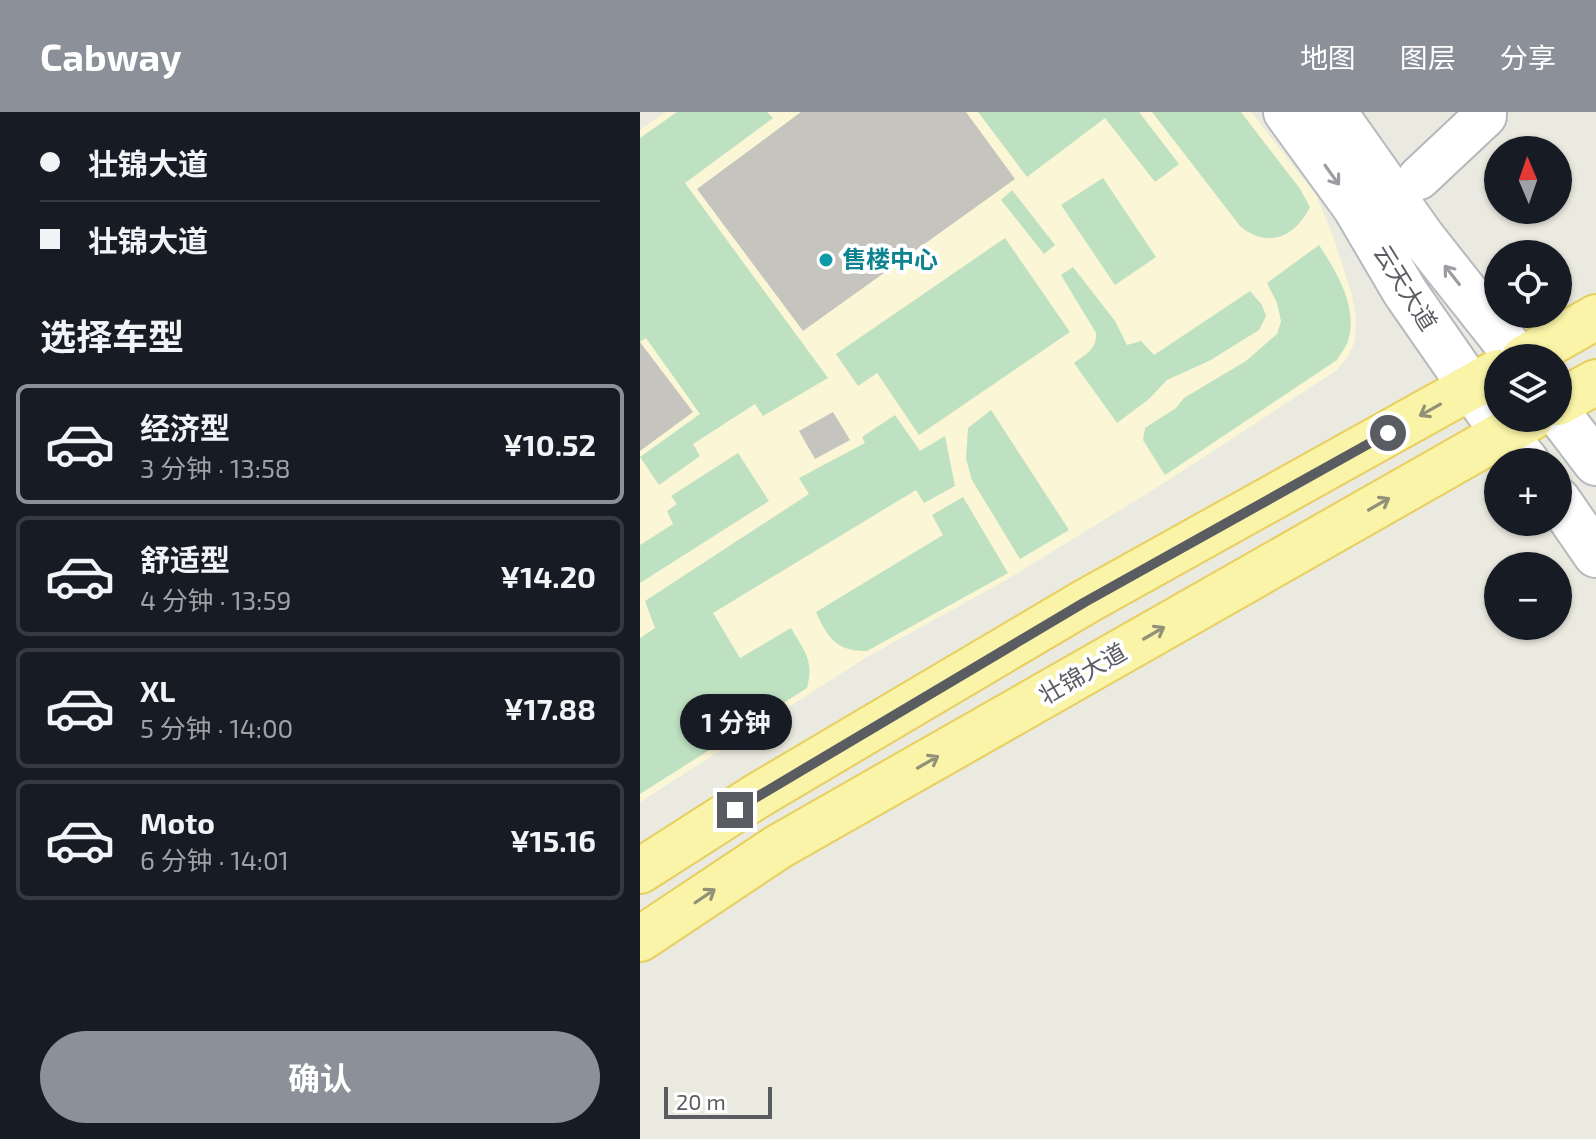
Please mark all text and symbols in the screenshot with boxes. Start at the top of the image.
text: Cabway [40,33,182,79]
text: 地图 [1300,40,1356,74]
text: 图层 [1400,40,1456,74]
text: 分享 [1500,40,1556,74]
north arrow [1484,136,1572,224]
map controls [1484,136,1572,640]
text: 壮锦大道 [88,145,208,181]
one-way arrow [1323,164,1340,185]
text: 壮锦大道 [88,222,208,258]
street label: 云天大道 [1369,239,1444,336]
button: locate [1484,240,1572,328]
place label: 售楼中心 [842,244,938,273]
marker: 售楼中心 [817,251,835,269]
one-way arrow [1443,265,1461,286]
text: 选择车型 [40,314,184,357]
button: layers [1484,344,1572,432]
one-way arrow [1418,402,1442,418]
icon: car [44,408,116,480]
text: 经济型 [140,409,230,445]
route start [1370,415,1406,451]
text: ¥10.52 [503,426,596,462]
button: + [1484,448,1572,536]
text: 3 分钟 · 13:58 [140,452,291,483]
one-way arrow [1367,496,1391,511]
icon: car [44,540,116,612]
text: 舒适型 [140,541,230,577]
button: − [1484,552,1572,640]
text: ¥14.20 [500,558,596,594]
text: 4 分钟 · 13:59 [140,584,291,615]
one-way arrow [1142,625,1165,641]
street label: 壮锦大道 [1033,636,1131,709]
icon: car [44,672,116,744]
text: XL [140,672,175,708]
text: ¥17.88 [504,690,596,726]
callout: 1 分钟 [679,694,791,750]
text: 1 分钟 [702,706,770,737]
text: 5 分钟 · 14:00 [140,712,293,743]
one-way arrow [916,754,939,770]
route end [717,792,753,828]
icon: car [44,804,116,876]
text: Moto [140,804,215,840]
text: ¥15.16 [510,822,596,858]
text: 6 分钟 · 14:01 [140,844,289,875]
one-way arrow [693,887,716,903]
button: 确认 [40,1031,600,1123]
scale bar [664,1083,772,1119]
text: 20 m [676,1088,726,1114]

